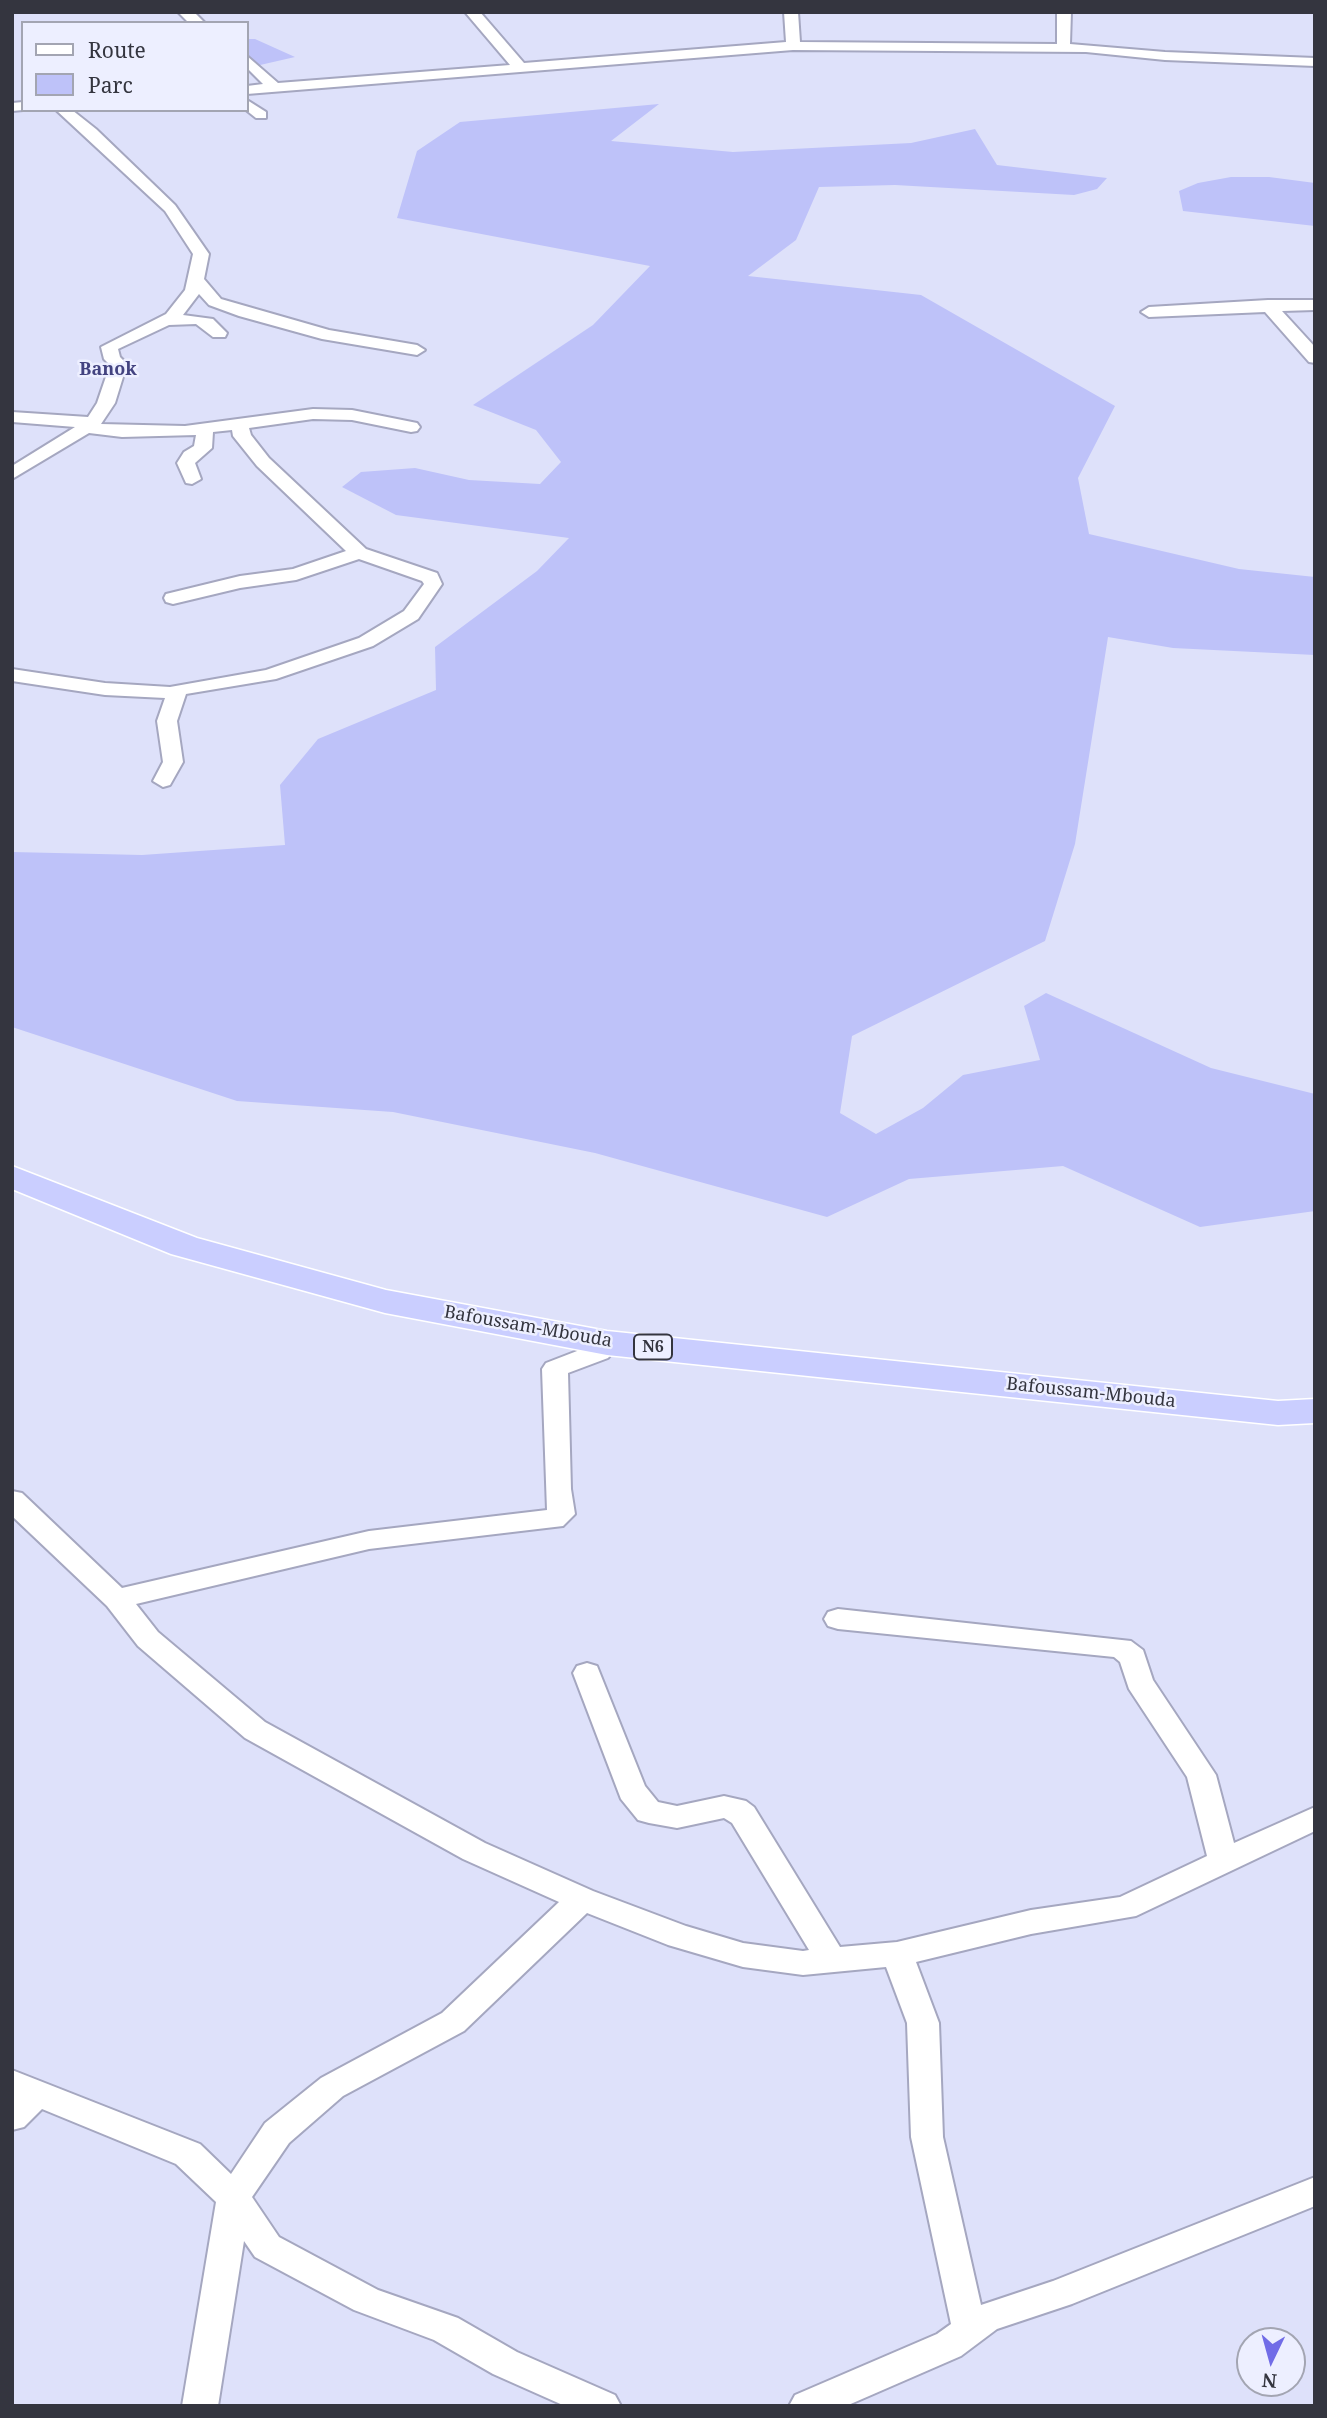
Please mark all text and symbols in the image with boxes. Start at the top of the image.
legend [21,21,248,112]
text: Route [88,36,146,64]
text: Parc [88,71,133,99]
district label: Banok [79,359,137,381]
street label: Bafoussam-Mbouda [442,1302,614,1352]
road number: N6 [634,1334,672,1359]
street label: Bafoussam-Mbouda [1005,1373,1177,1413]
north arrow [1236,2327,1306,2397]
text: N [1261,2367,1278,2395]

